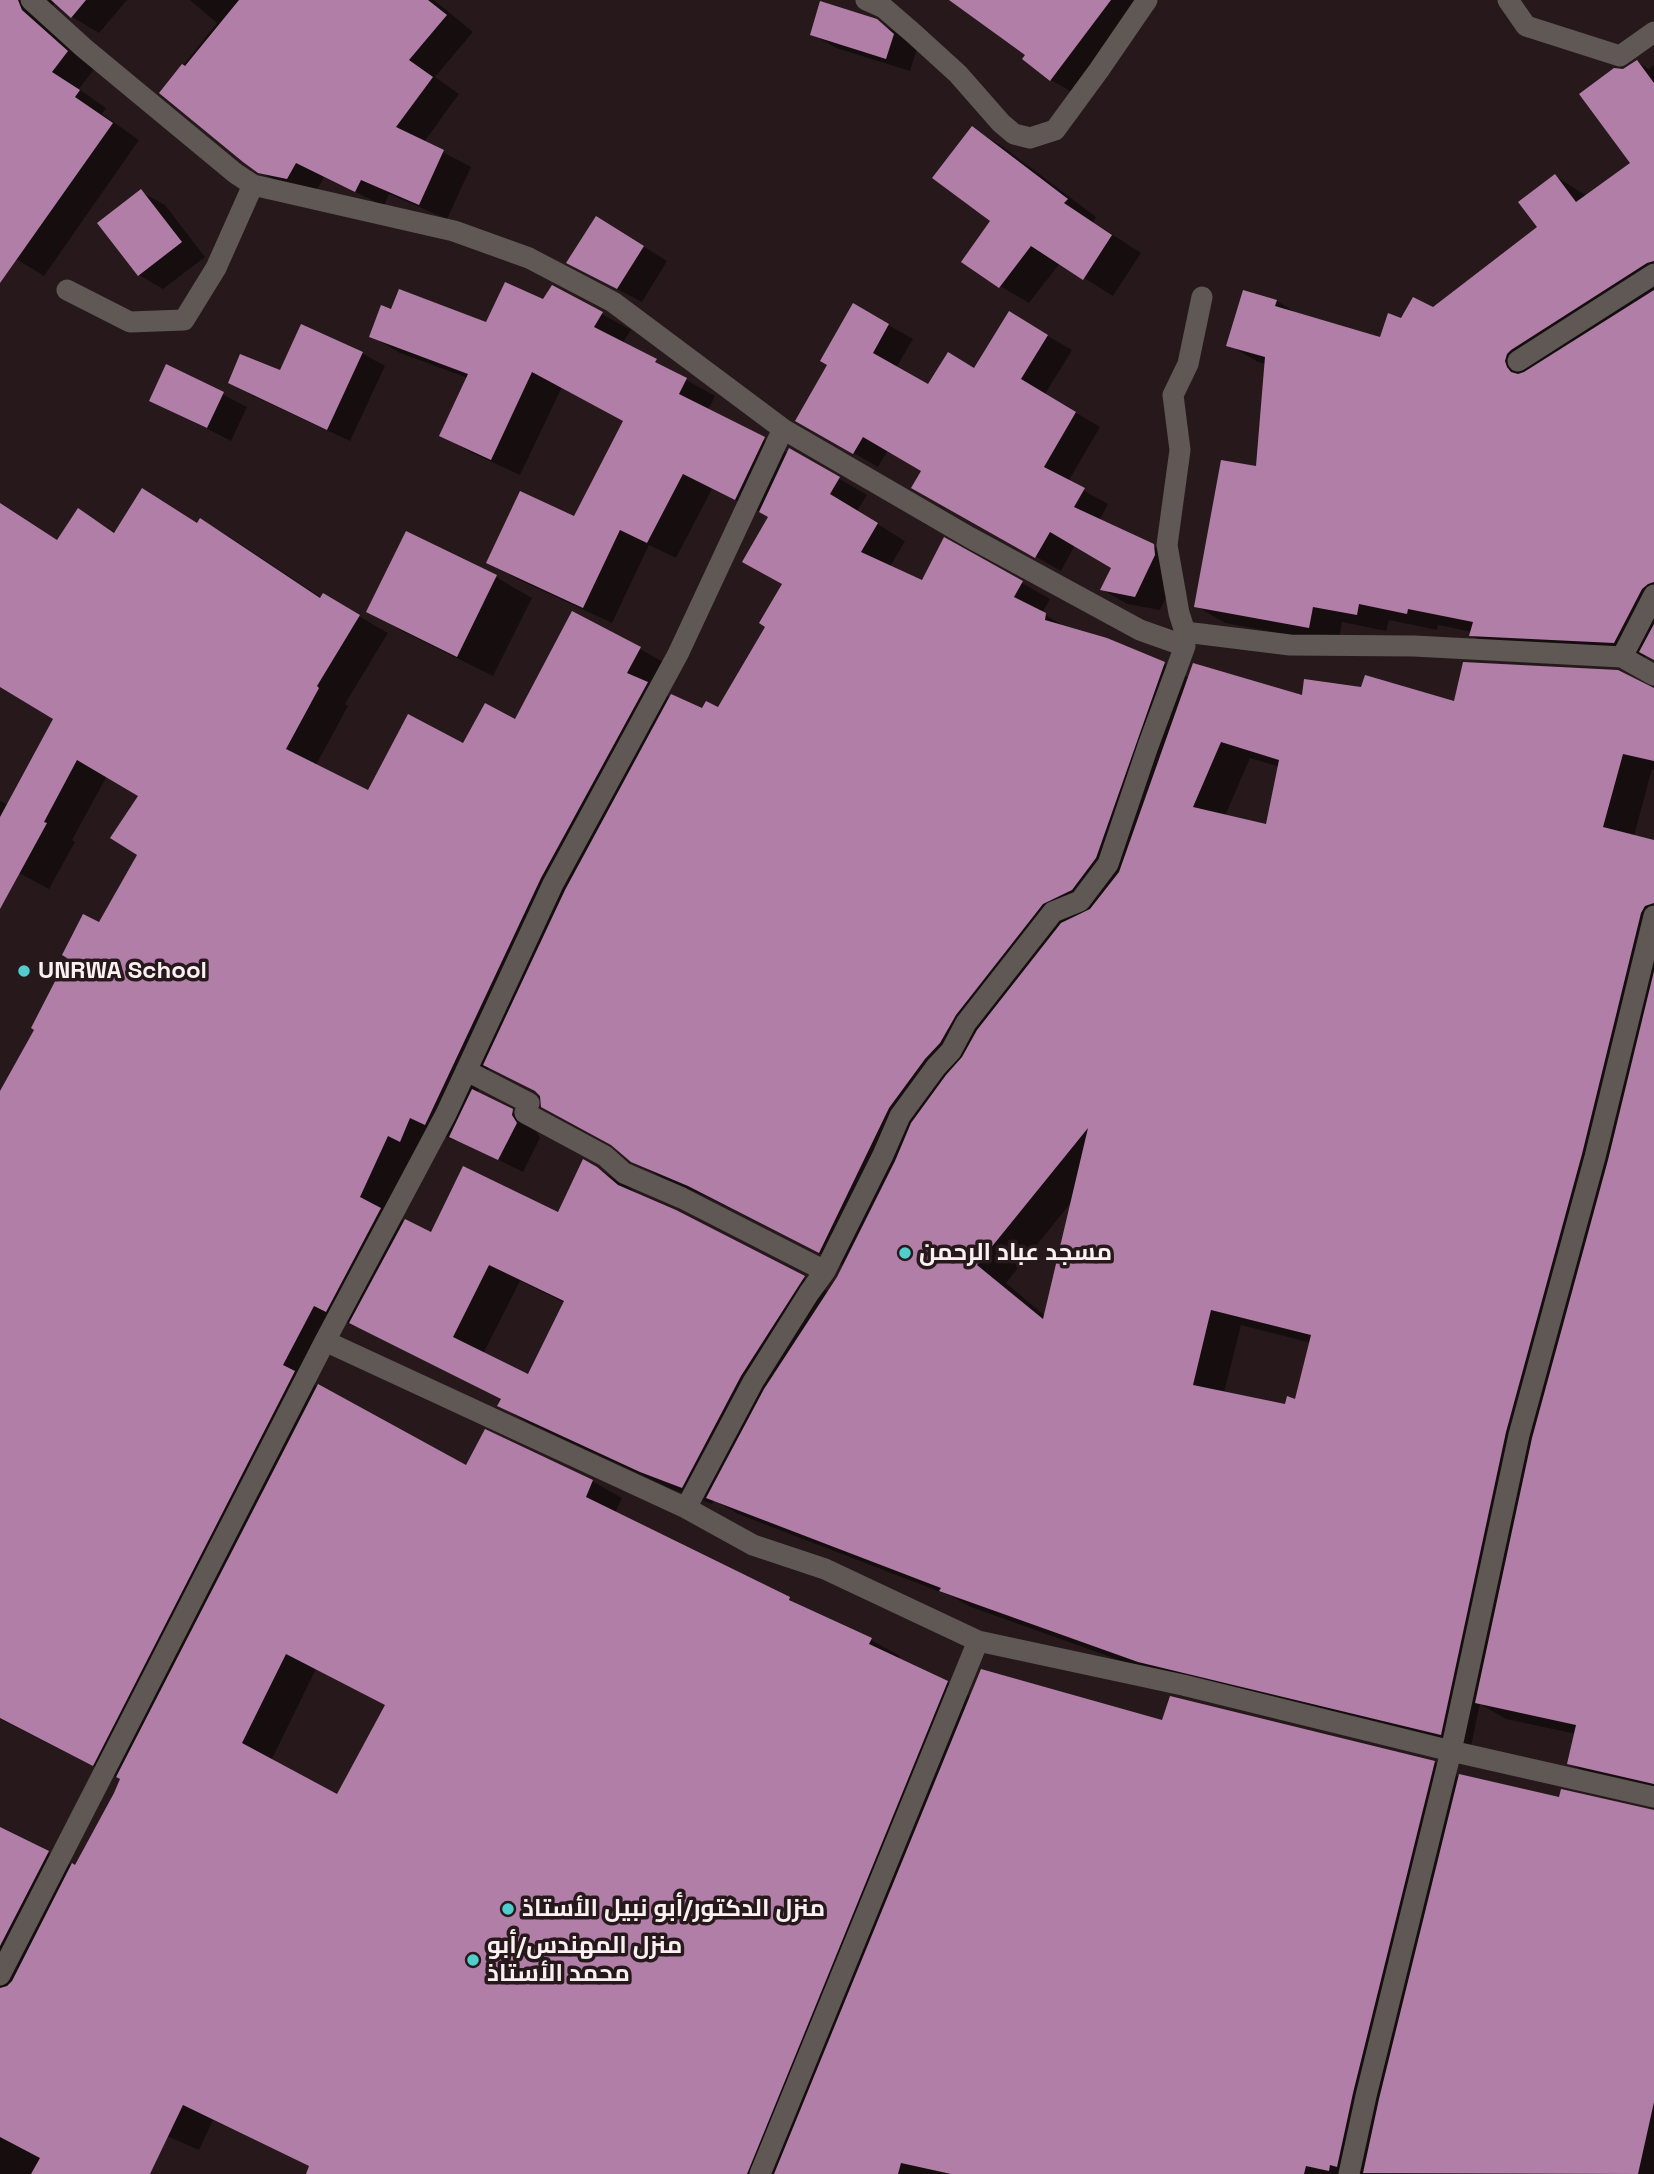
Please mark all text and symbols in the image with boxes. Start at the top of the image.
place label: UNRWA School [38,957,207,985]
marker: UNRWA School [16,963,32,979]
place label: مسجد عباد الرحمن [919,1239,1112,1267]
marker: مسجد عباد الرحمن [897,1245,913,1261]
place label: منزل الدكتور/أبو نبيل الأستاذ [522,1895,825,1923]
marker: منزل الدكتور/أبو نبيل الأستاذ [500,1901,516,1917]
place label: منزل المهندس/أبو محمد الأستاذ [487,1932,682,1988]
marker: منزل المهندس/أبو محمد الأستاذ [465,1952,481,1968]

